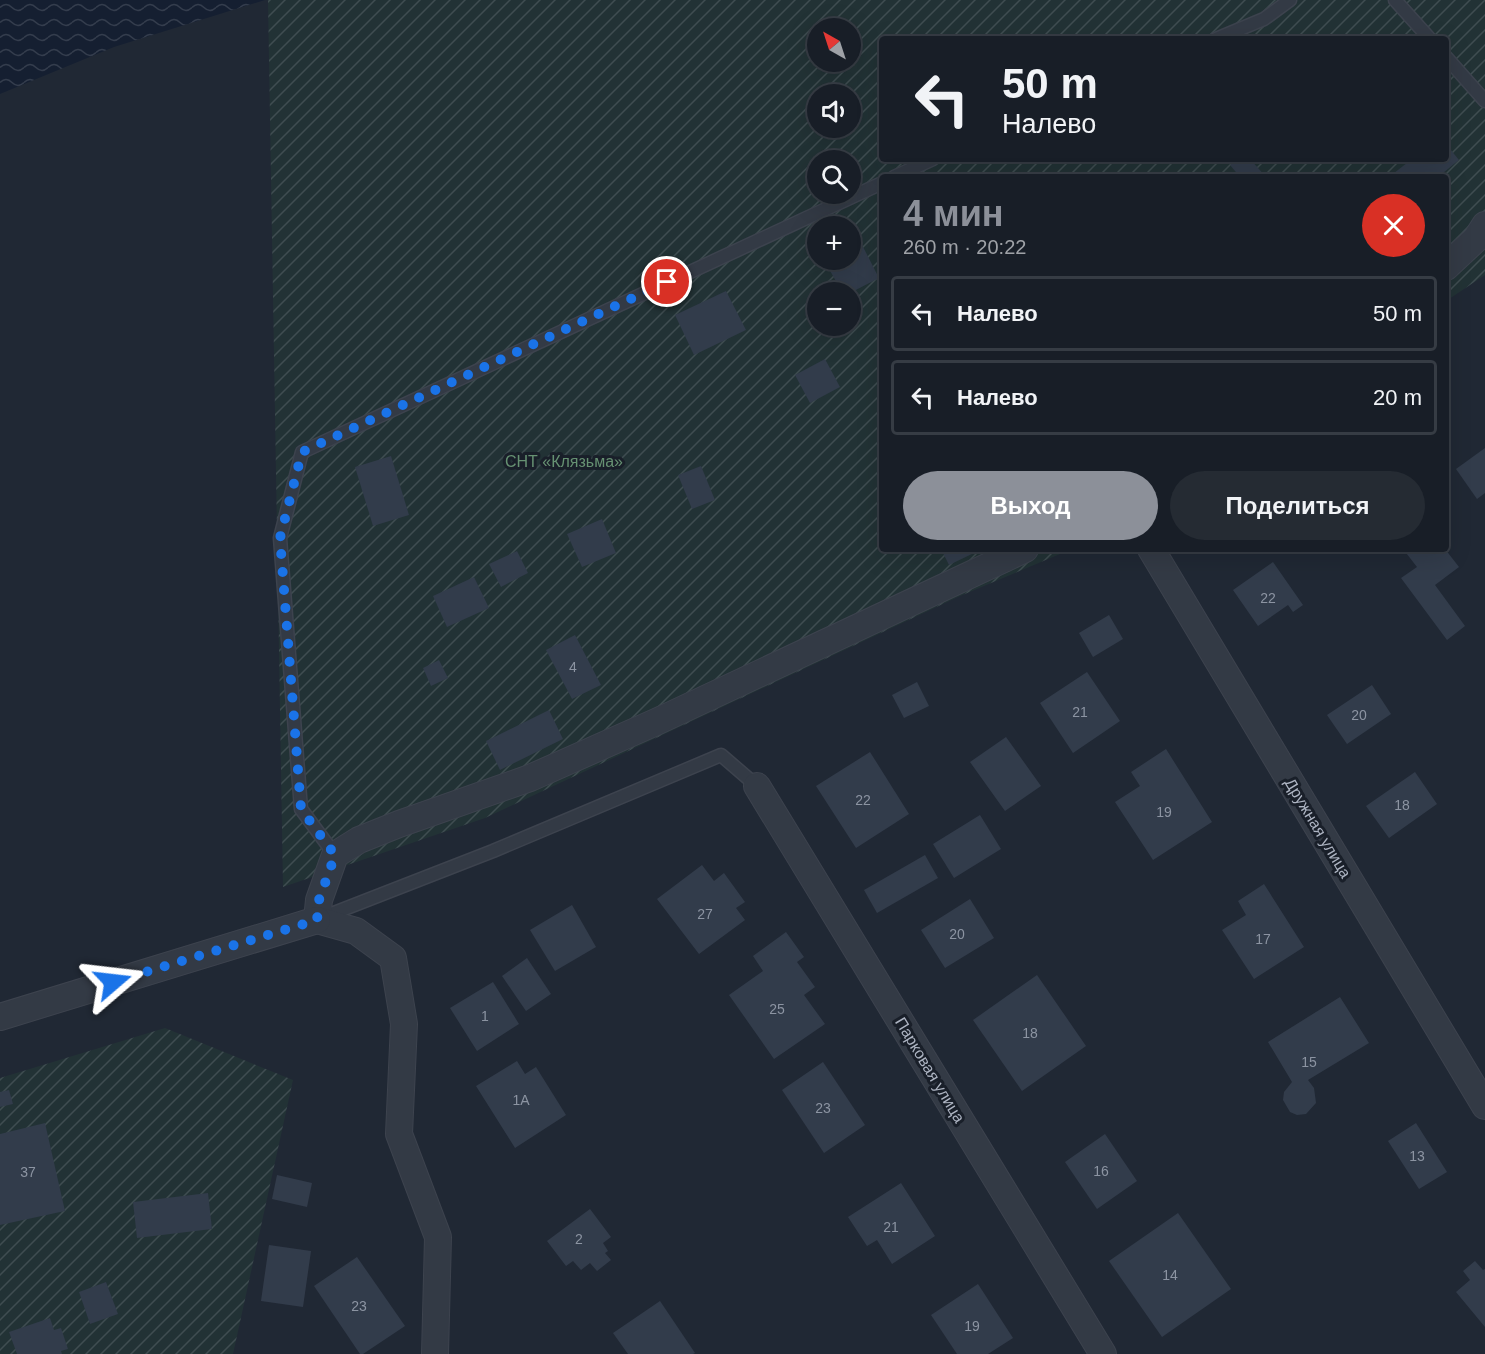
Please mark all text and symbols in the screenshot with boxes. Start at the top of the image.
north arrow [807,18,861,72]
map controls [807,18,861,336]
icon: left [903,60,981,138]
text: 50 m [1002,60,1098,107]
button: sound [807,84,861,138]
text: Налево [1002,109,1096,139]
button: search [807,150,861,204]
text: 4 мин [903,193,1004,234]
button: close [1362,194,1425,257]
button: + [807,216,861,270]
text: 260 m · 20:22 [903,236,1026,258]
pin [641,256,692,307]
icon: arrive [650,265,683,298]
button: − [807,282,861,336]
icon: left [906,297,939,330]
text: Налево [957,301,1038,326]
text: 50 m [1373,301,1422,326]
icon: left [906,381,939,414]
text: Налево [957,385,1038,410]
text: 20 m [1373,385,1422,410]
park label: СНТ «Клязьма» [505,453,623,470]
button: Выход [903,471,1158,540]
button: Поделиться [1170,471,1425,540]
house number: 22 [1260,590,1276,606]
house number: 4 [569,659,577,675]
house number: 21 [1072,704,1088,720]
house number: 20 [1351,707,1367,723]
street label: Дружная улица [1282,775,1355,881]
house number: 22 [855,792,871,808]
house number: 18 [1394,797,1410,813]
house number: 19 [1156,804,1172,820]
house number: 27 [697,906,713,922]
house number: 20 [949,926,965,942]
house number: 17 [1255,931,1271,947]
position arrow [81,950,145,1014]
house number: 25 [769,1001,785,1017]
house number: 1 [481,1008,489,1024]
street label: Парковая улица [892,1014,968,1126]
house number: 18 [1022,1025,1038,1041]
house number: 15 [1301,1054,1317,1070]
house number: 1А [512,1092,530,1108]
house number: 23 [815,1100,831,1116]
house number: 13 [1409,1148,1425,1164]
house number: 16 [1093,1163,1109,1179]
house number: 37 [20,1164,36,1180]
house number: 21 [883,1219,899,1235]
house number: 2 [575,1231,583,1247]
house number: 14 [1162,1267,1178,1283]
house number: 23 [351,1298,367,1314]
house number: 19 [964,1318,980,1334]

